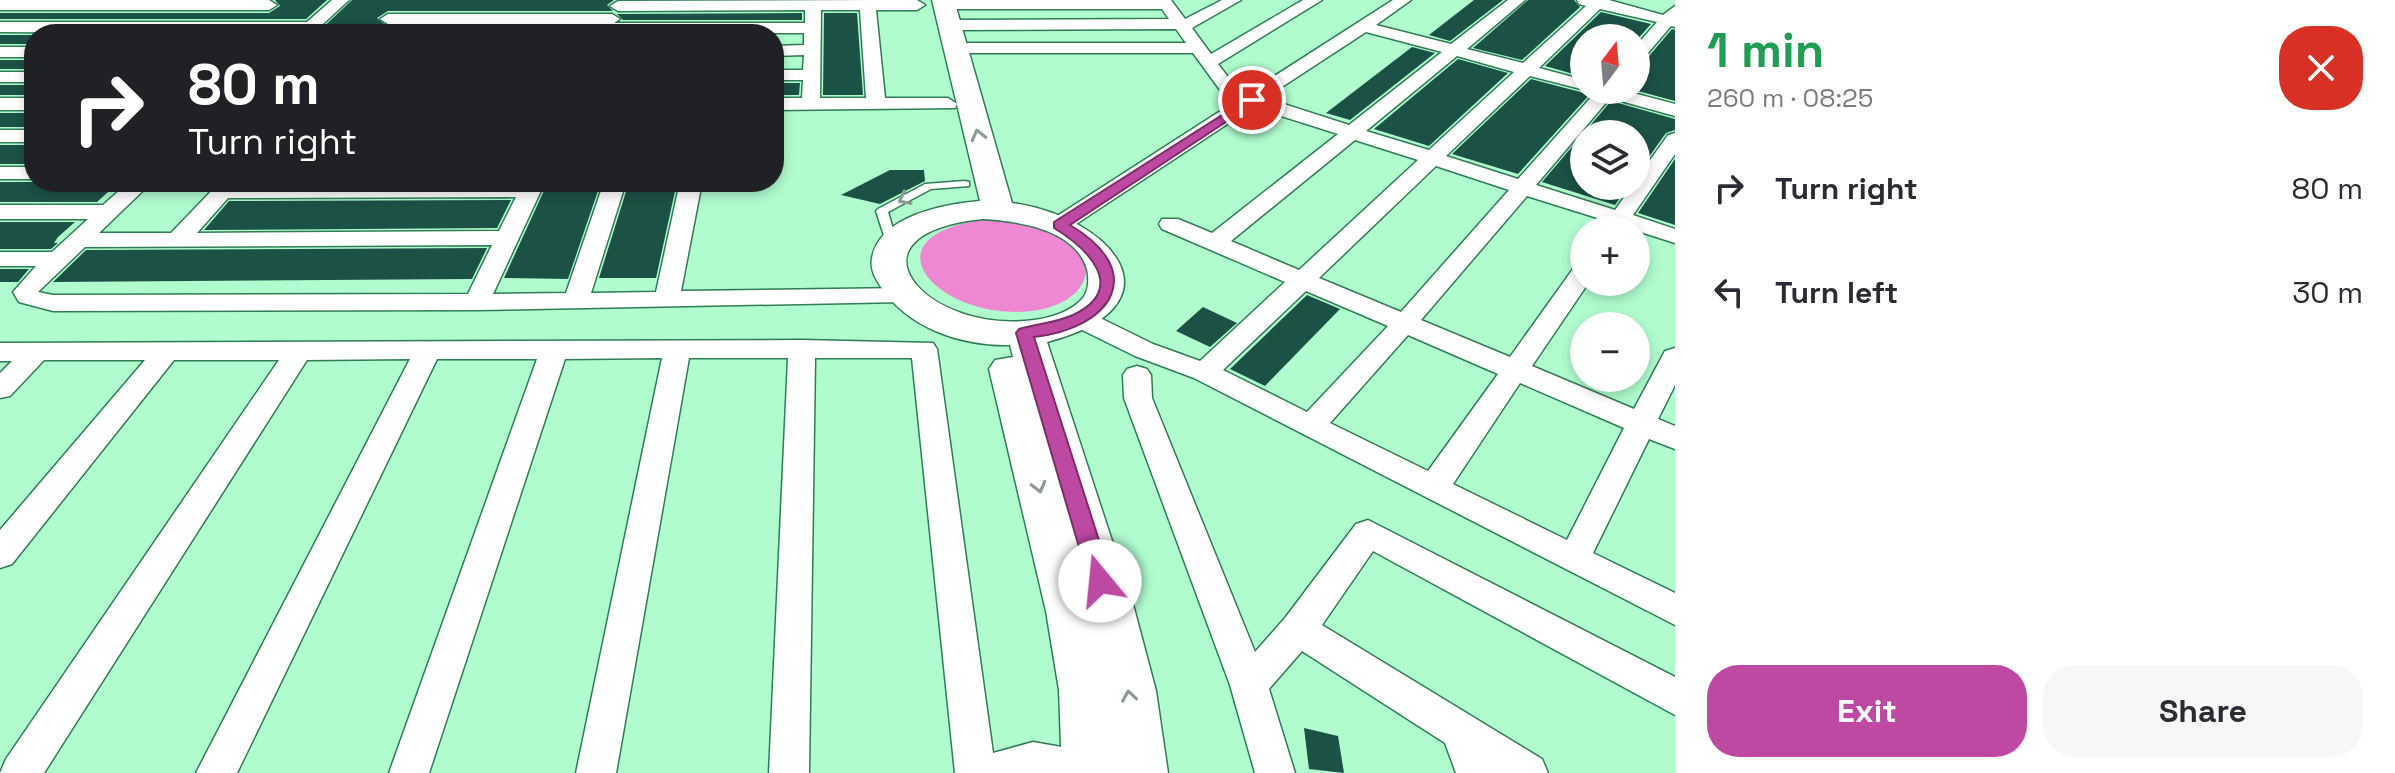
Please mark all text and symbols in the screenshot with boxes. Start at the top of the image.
text: 1 min [1707,20,1824,81]
north arrow [1570,24,1650,104]
map controls [1570,24,1650,392]
button: close [2279,26,2363,110]
text: 80 m [188,49,320,120]
icon: right [56,56,160,160]
pin [1218,66,1286,134]
icon: arrive [1230,78,1274,122]
text: 260 m · 08:25 [1707,81,1873,115]
text: Turn right [188,119,357,165]
button: layers [1570,120,1650,200]
one-way arrow [970,128,987,142]
icon: right [1707,166,1751,210]
text: Turn right [1775,169,1918,208]
text: 80 m [2292,169,2363,208]
one-way arrow [898,190,912,205]
button: + [1570,216,1650,296]
icon: left [1707,270,1751,314]
text: Turn left [1775,273,1898,312]
text: 30 m [2292,273,2363,312]
button: − [1570,312,1650,392]
one-way arrow [1030,480,1047,494]
position arrow [1058,539,1142,623]
button: Exit [1707,665,2027,757]
button: Share [2043,665,2363,757]
one-way arrow [1121,689,1138,702]

